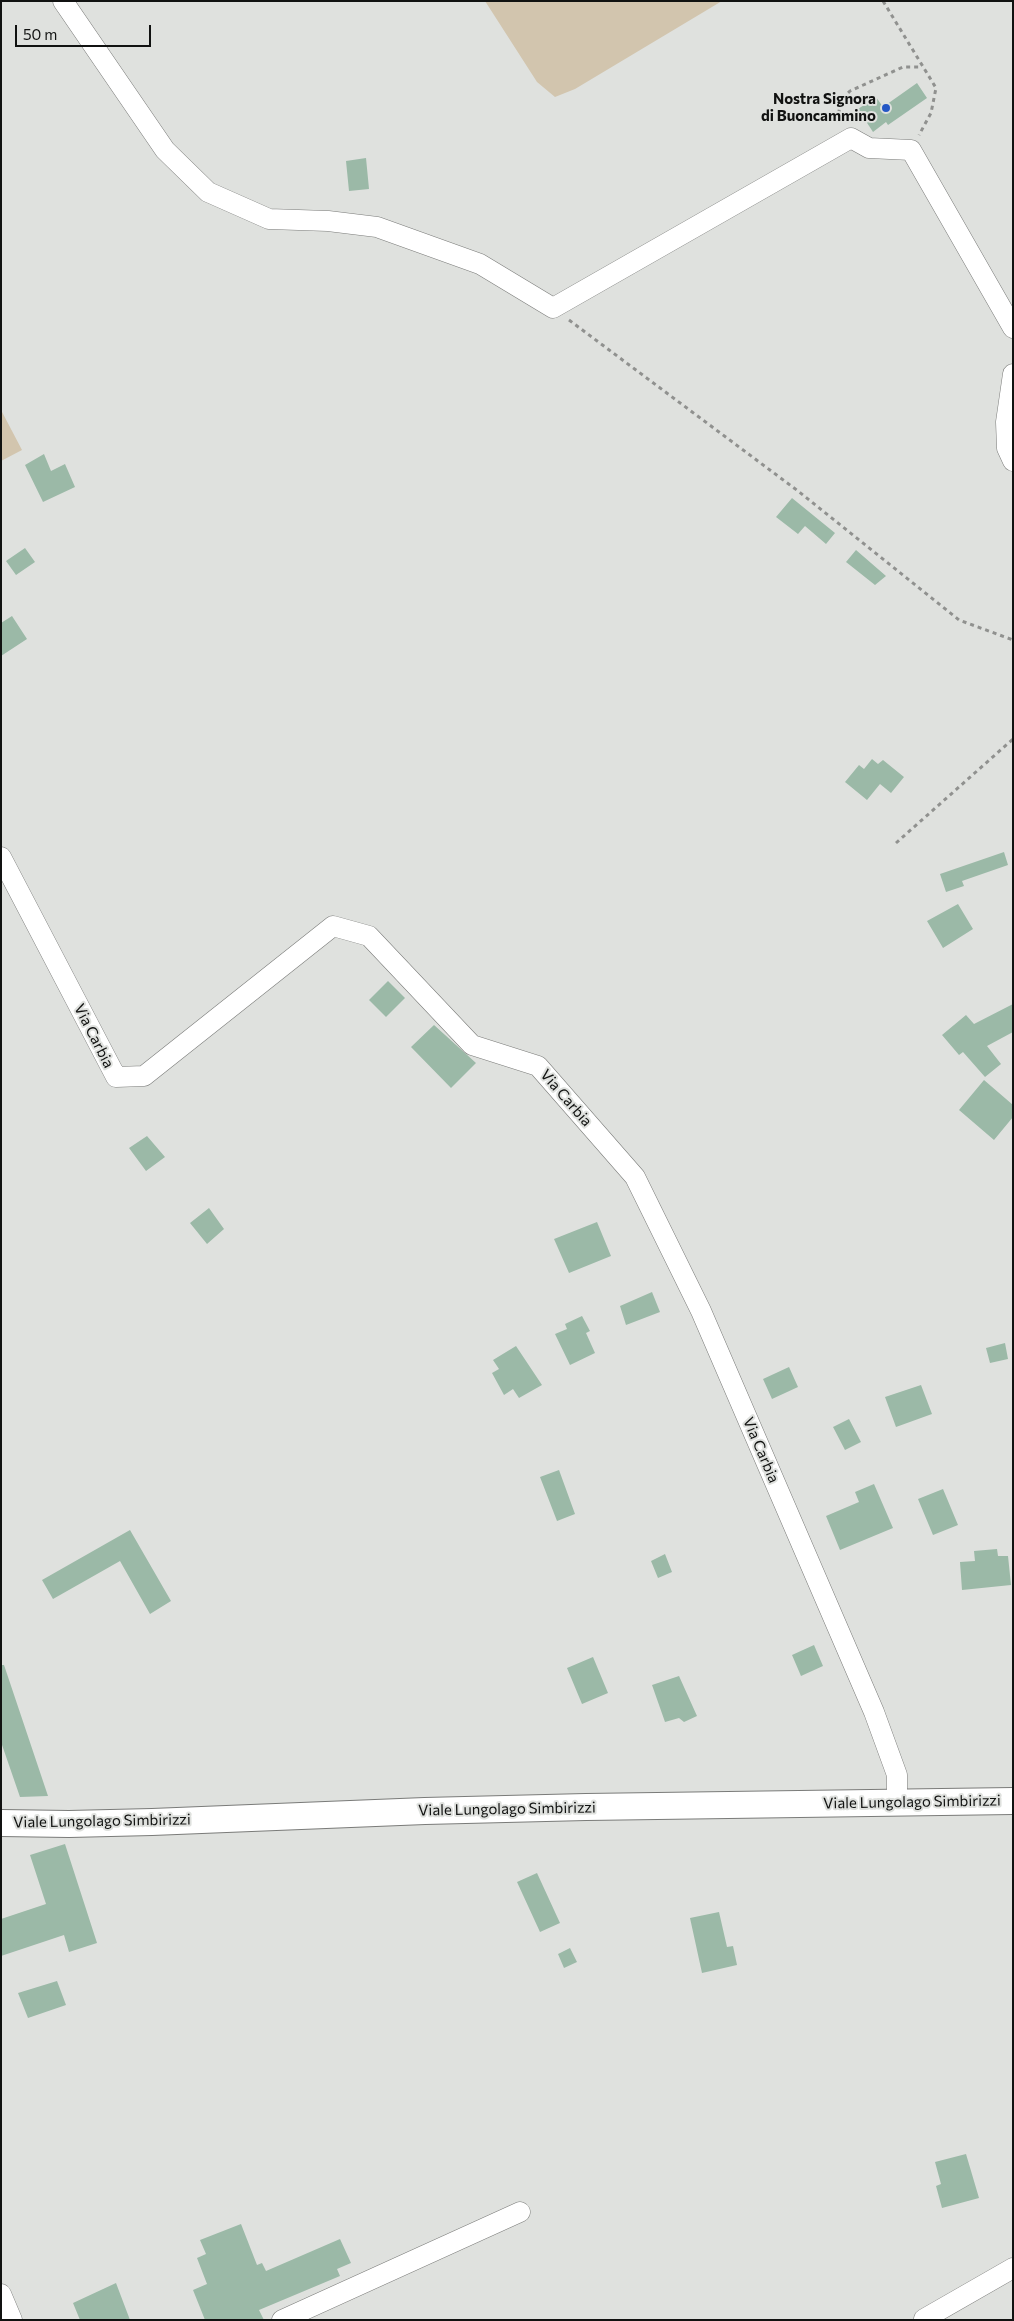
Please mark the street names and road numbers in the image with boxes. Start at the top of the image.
street label: Via Carbia [70,1001,118,1071]
street label: Via Carbia [536,1066,596,1130]
street label: Via Carbia [739,1414,783,1486]
street label: Viale Lungolago Simbirizzi [823,1791,1001,1813]
street label: Viale Lungolago Simbirizzi [418,1798,596,1820]
street label: Viale Lungolago Simbirizzi [13,1810,191,1832]

